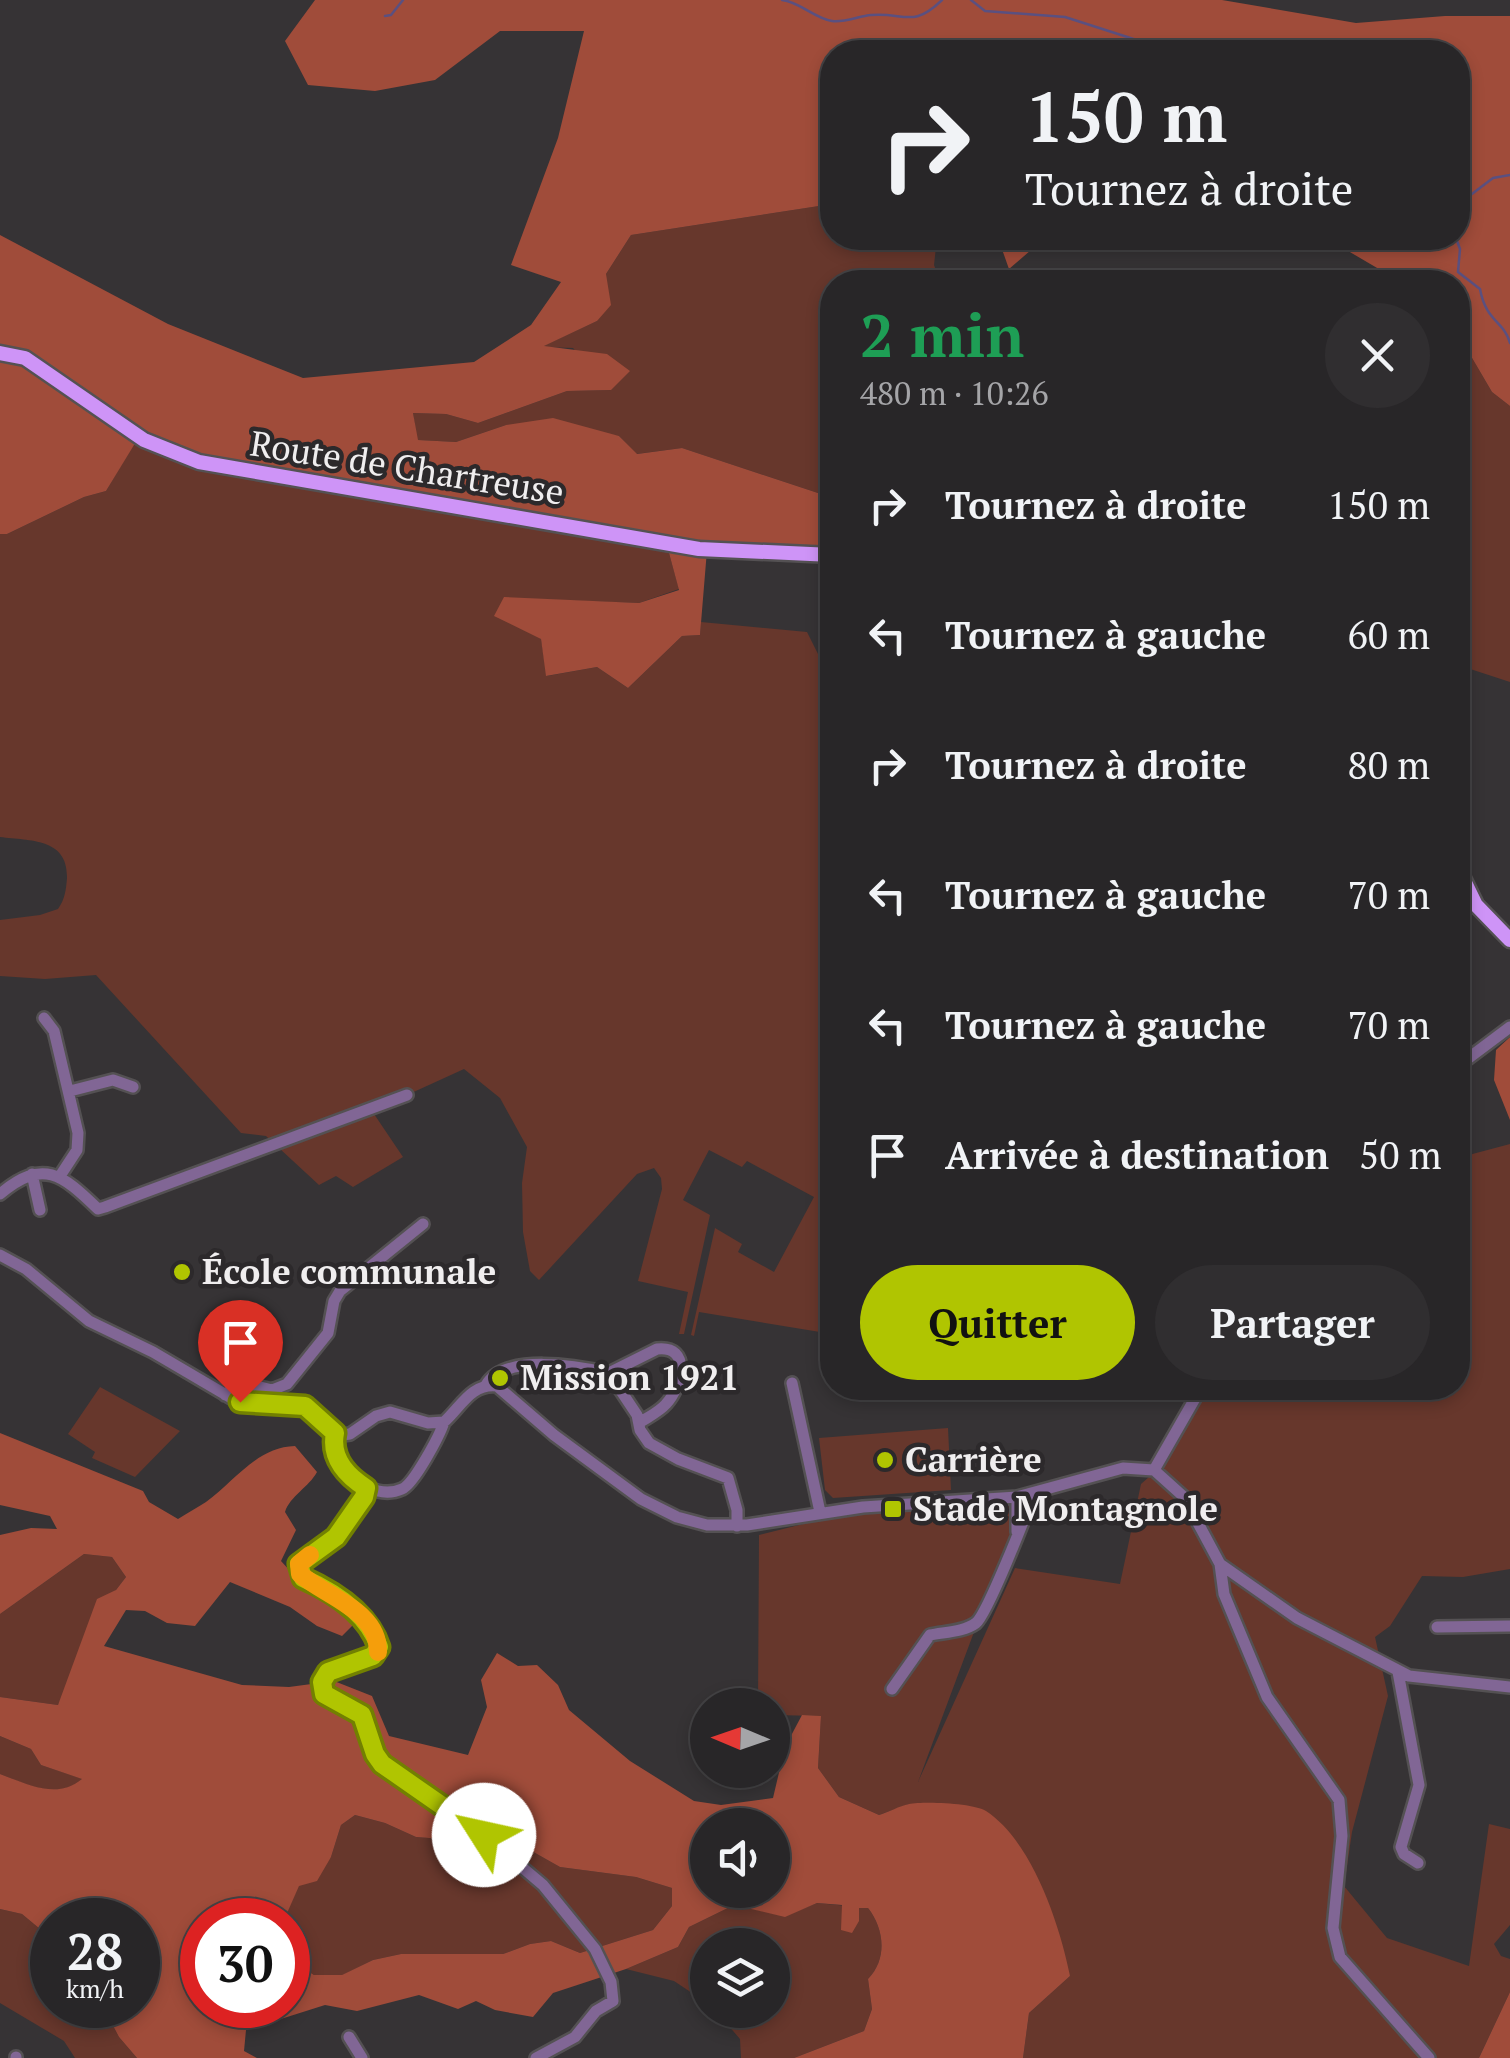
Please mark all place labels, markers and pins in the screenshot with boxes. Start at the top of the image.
place label: École communale [202,1248,496,1294]
marker: École communale [171,1261,193,1283]
pin [198,1300,283,1403]
place label: Mission 1921 [520,1354,739,1400]
marker: Mission 1921 [489,1367,511,1389]
place label: Carrière [905,1436,1042,1482]
marker: Carrière [874,1449,896,1471]
place label: Stade Montagnole [913,1485,1218,1531]
marker: Stade Montagnole [882,1498,904,1520]

